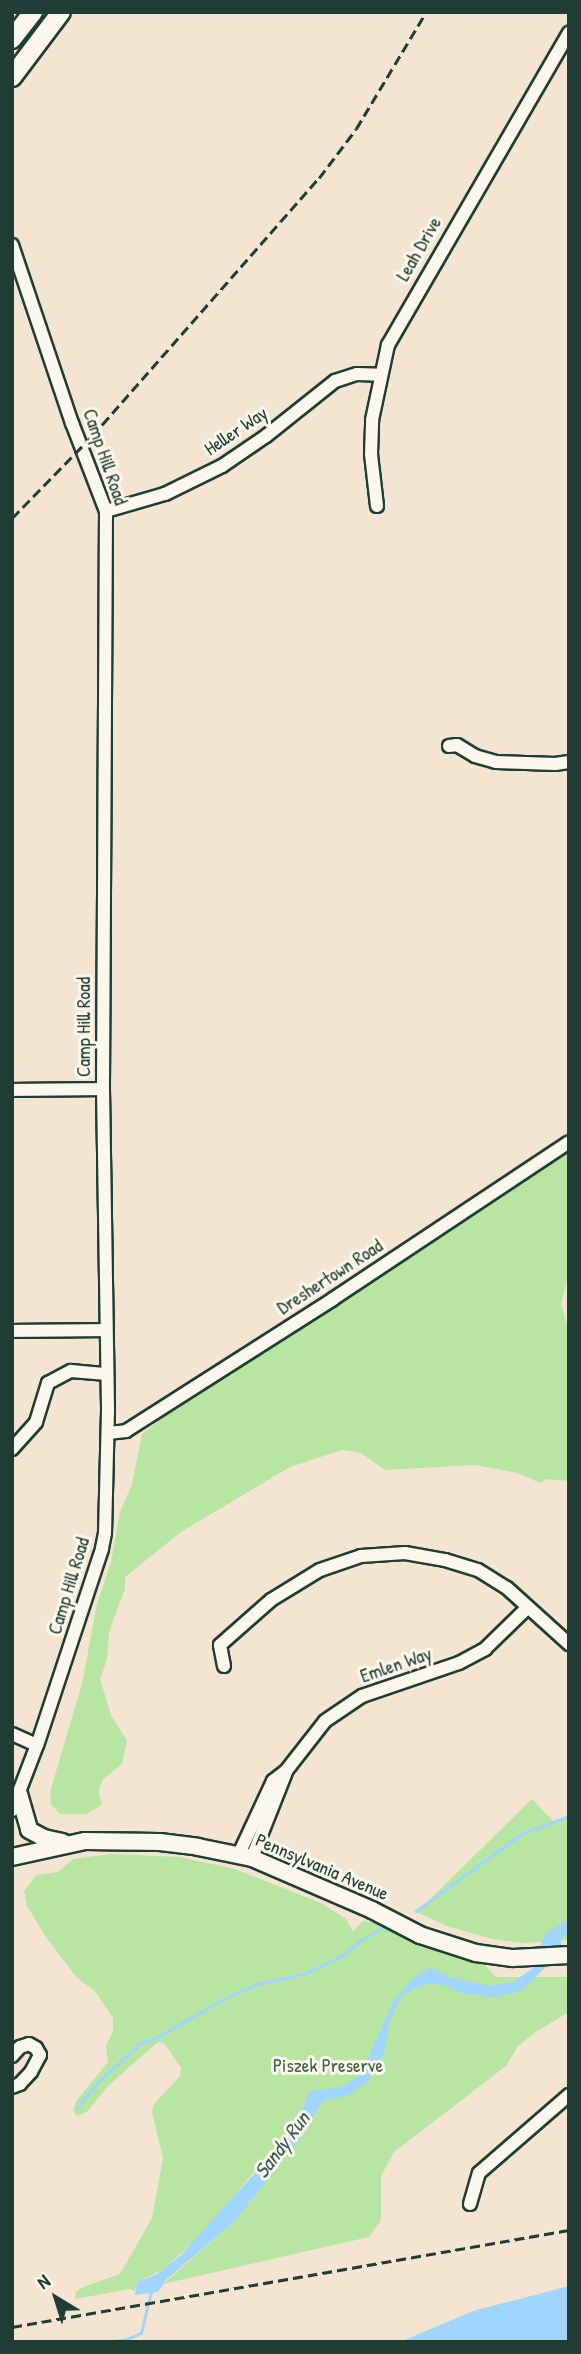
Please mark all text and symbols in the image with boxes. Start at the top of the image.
street label: Leah Drive [392,213,446,285]
street label: Heller Way [200,402,272,460]
street label: Camp Hill Road [78,406,132,508]
street label: Camp Hill Road [73,977,95,1077]
street label: Dreshertown Road [273,1234,387,1320]
street label: Camp Hill Road [43,1535,95,1637]
street label: Emlen Way [357,1642,435,1688]
street label: Pennsylvania Avenue [252,1829,392,1905]
park label: Piszek Preserve [273,2055,383,2077]
water label: Sandy Run [249,2107,315,2183]
north arrow [21,2263,91,2333]
text: N [31,2268,55,2295]

